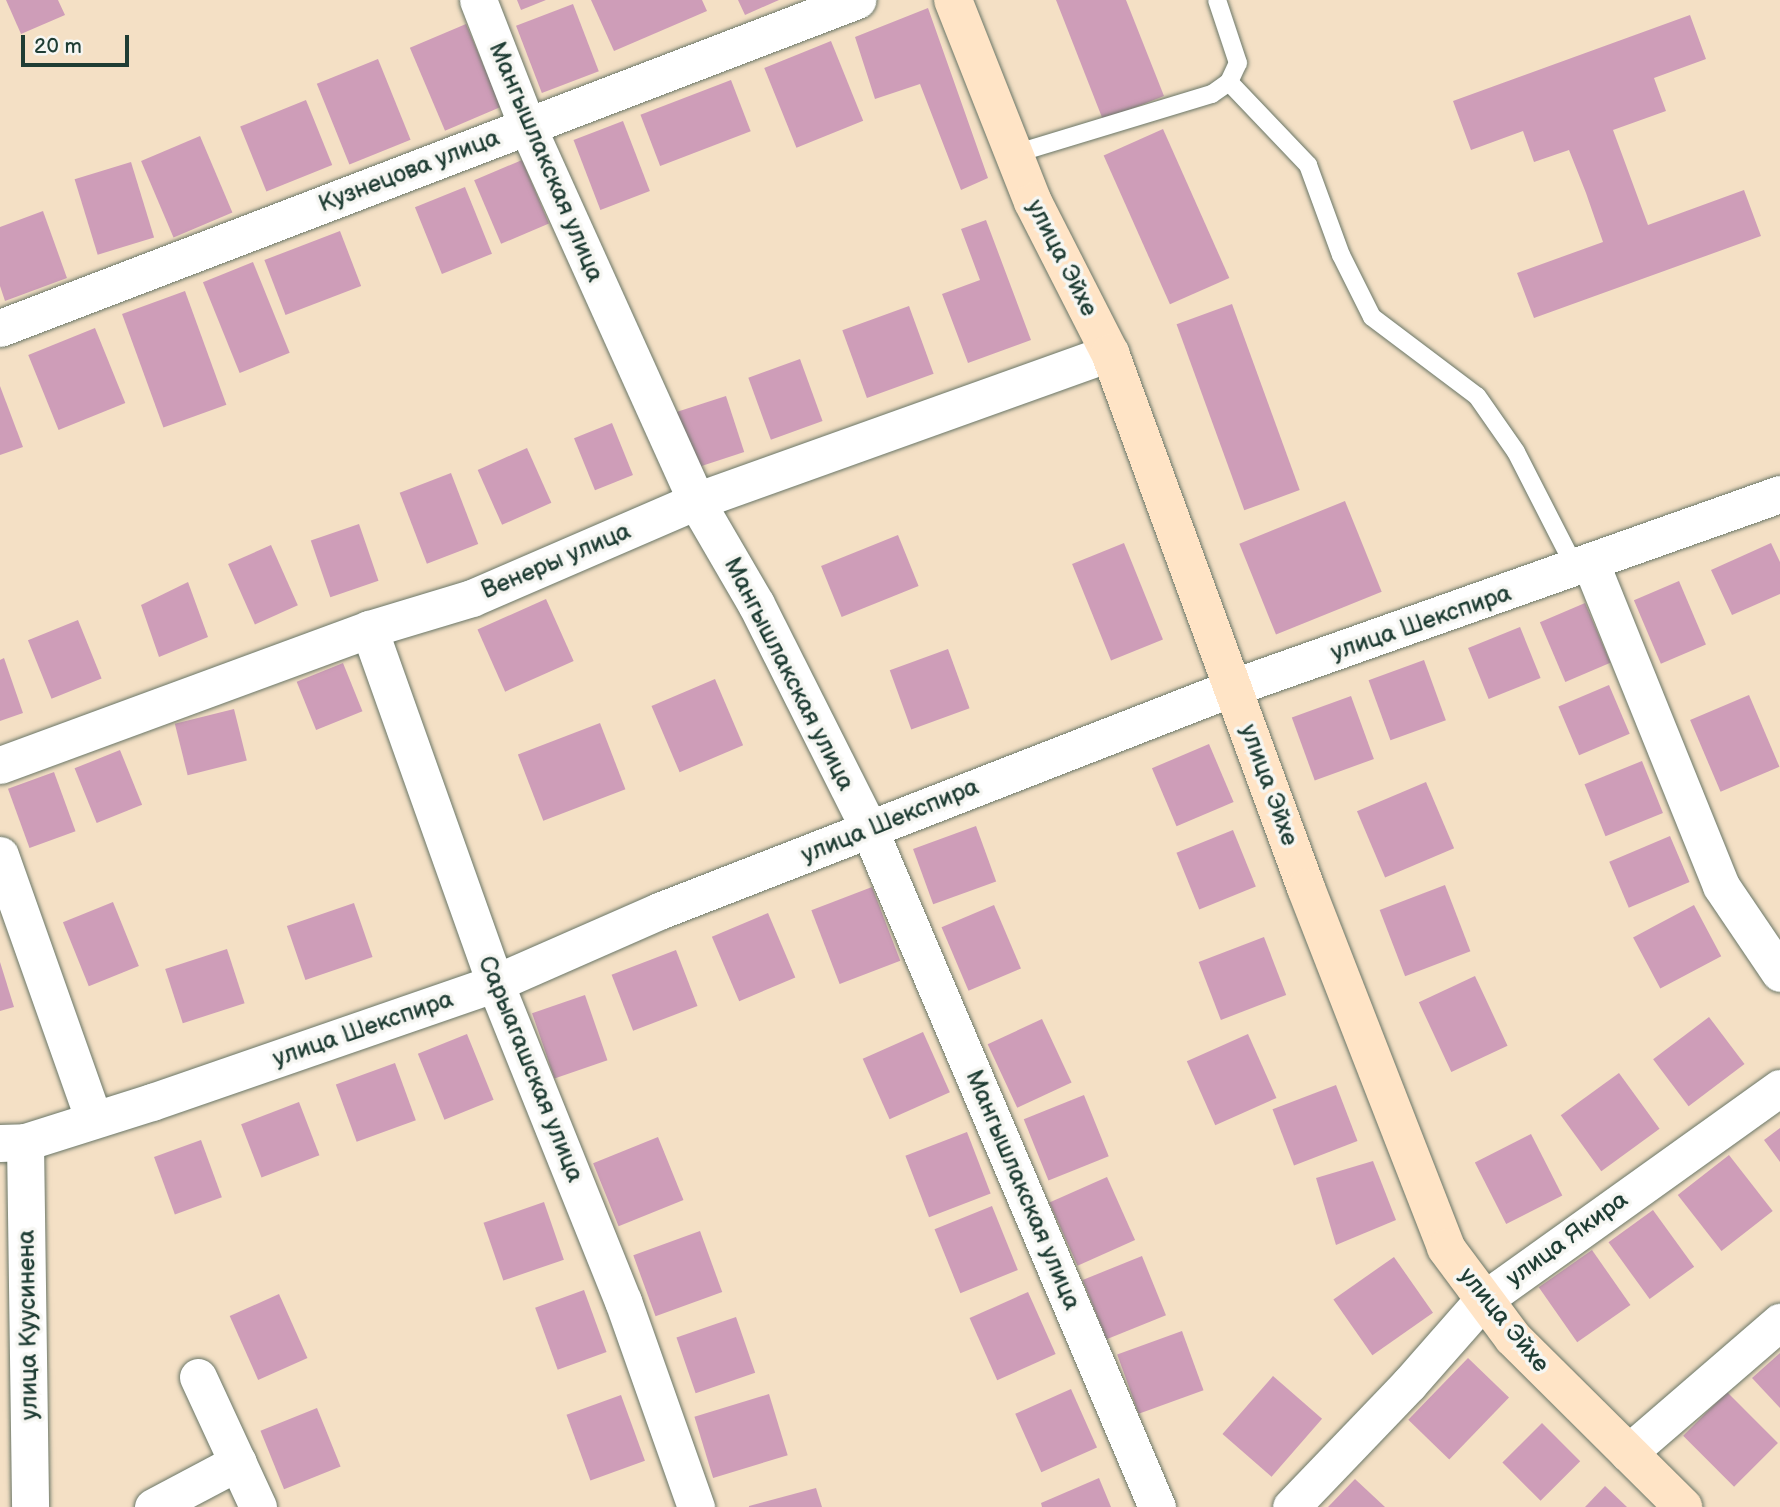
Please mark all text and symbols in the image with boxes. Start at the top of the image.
scale bar [24,21,133,65]
text: 20 m [34,34,82,59]
street label: Мангышлакская улица [482,38,610,286]
street label: Кузнецова улица [315,123,503,219]
street label: улица Эйхе [1020,195,1104,321]
street label: Венеры улица [477,517,635,605]
street label: Мангышлакская улица [718,553,860,795]
street label: улица Шекспира [1327,579,1515,667]
street label: улица Эйхе [1234,720,1304,850]
street label: улица Шекспира [797,772,983,870]
street label: Сарыагашская улица [472,952,590,1186]
street label: улица Шекспира [269,985,457,1073]
street label: Мангышлакская улица [959,1066,1087,1314]
street label: улица Якира [1500,1185,1634,1293]
street label: улица Куусинена [12,1230,44,1420]
street label: улица Эйхе [1453,1262,1555,1378]

